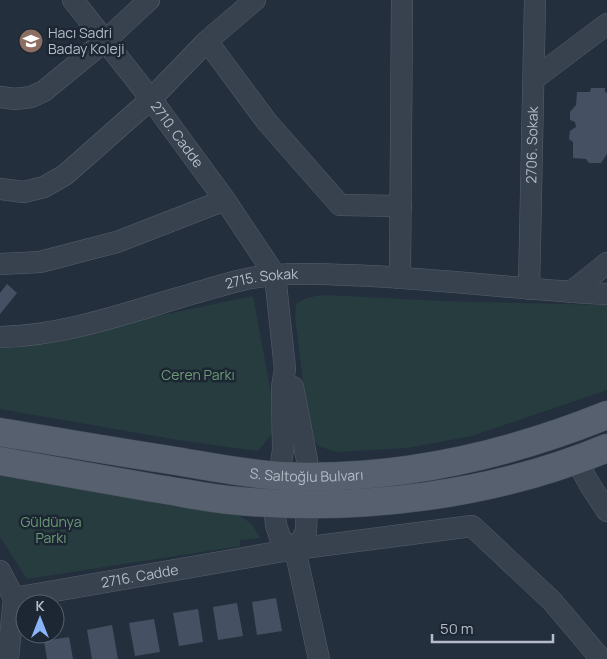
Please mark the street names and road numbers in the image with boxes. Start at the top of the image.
street label: 2710. Cadde [147,97,208,171]
street label: 2706. Sokak [521,105,542,184]
street label: 2715. Sokak [223,264,299,293]
street label: S. Saltoğlu Bulvarı [249,463,364,486]
street label: 2716. Cadde [99,560,180,592]

